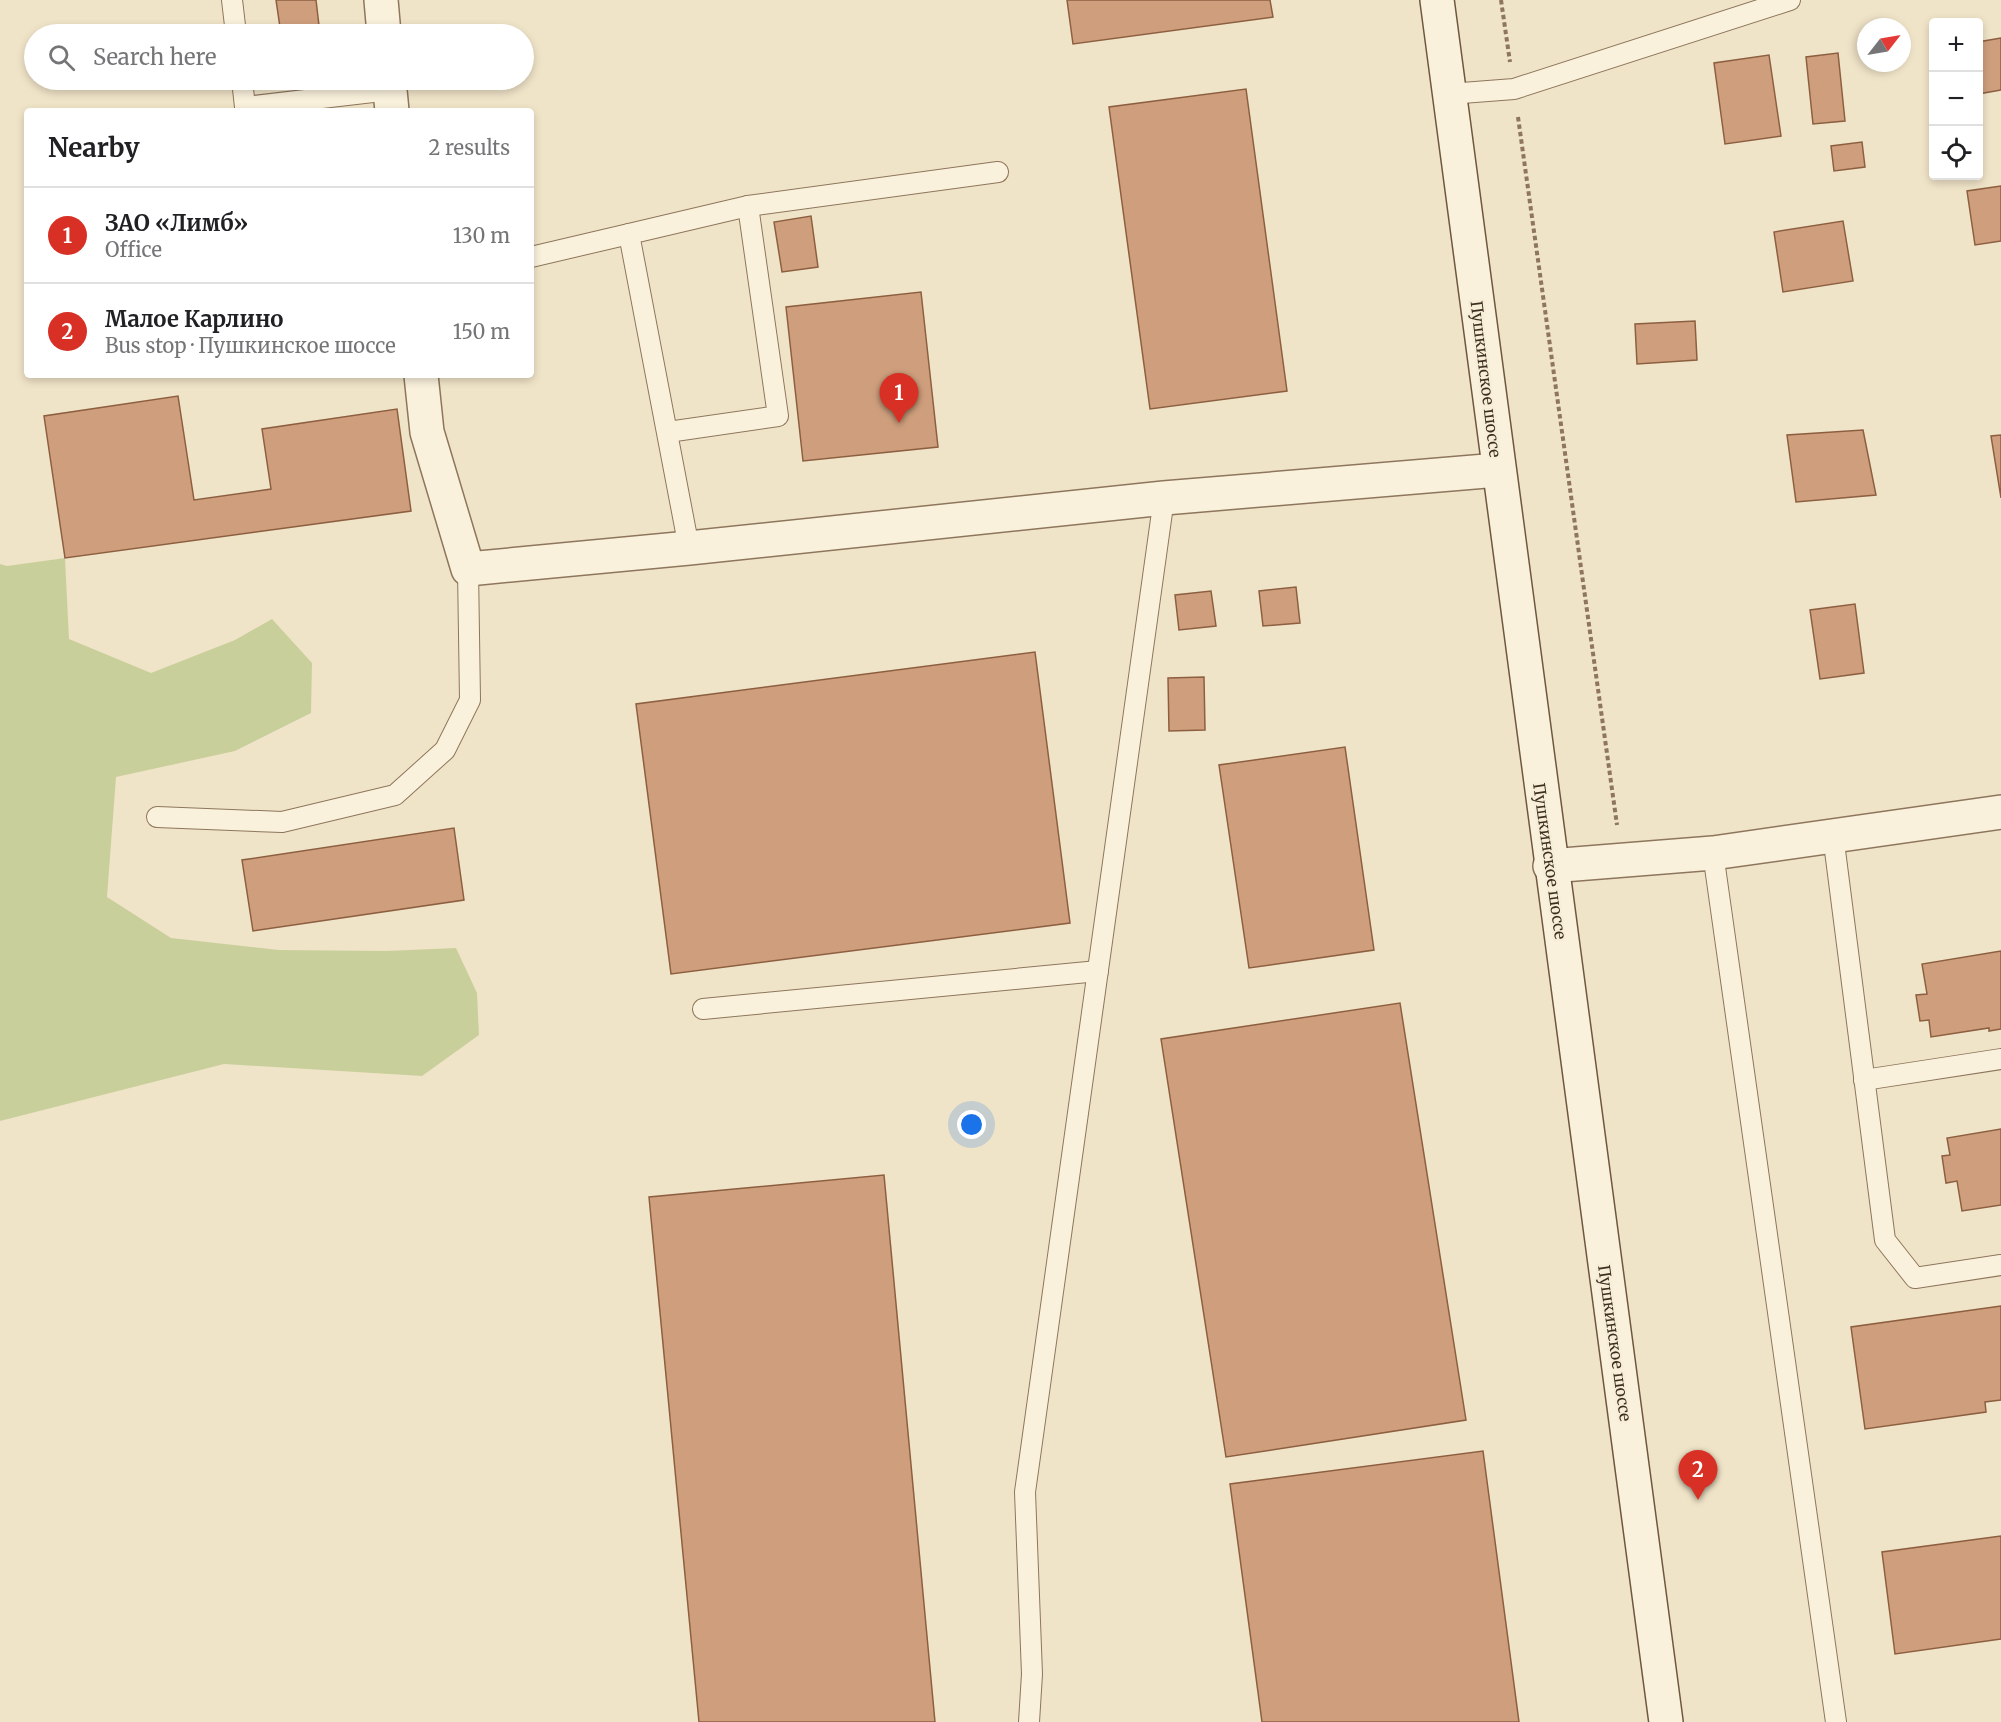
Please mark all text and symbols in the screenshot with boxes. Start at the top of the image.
north arrow [1857,18,1911,72]
map controls [1929,18,1983,180]
button: + [1929,18,1983,72]
search box [24,24,534,90]
icon: search [45,41,78,74]
text: Search here [93,43,216,71]
button: − [1929,72,1983,126]
button: locate [1929,126,1983,180]
text: Nearby [48,131,140,164]
text: 2 results [428,135,510,160]
text: ЗАО «Лимб» [105,209,248,237]
text: 1 [63,223,72,248]
text: 130 m [453,223,510,248]
text: Office [105,237,162,262]
street label: Пушкинское шоссе [1466,299,1506,459]
text: Малое Карлино [105,305,283,333]
text: 2 [62,319,73,344]
text: 150 m [453,319,510,344]
text: Bus stop · Пушкинское шоссе [105,333,396,358]
pin: 1 [880,374,918,423]
street label: Пушкинское шоссе [1529,781,1571,941]
your location [957,1110,986,1139]
street label: Пушкинское шоссе [1594,1263,1636,1423]
pin: 2 [1678,1450,1718,1500]

